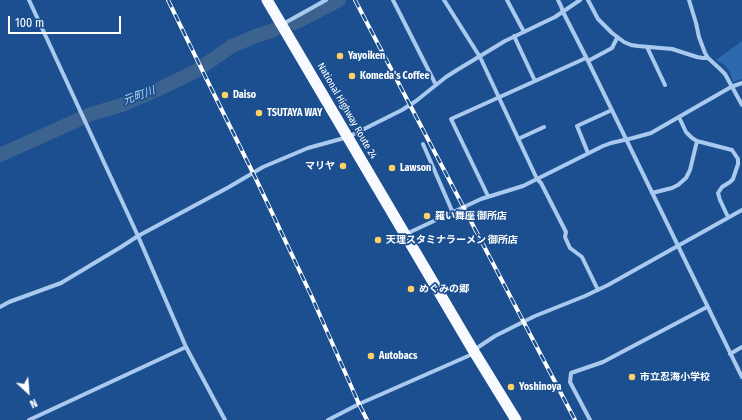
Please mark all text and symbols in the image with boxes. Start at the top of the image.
scale bar [10,8,123,34]
text: 100 m [15,16,44,30]
place label: Yayoiken [348,50,385,62]
marker: Yayoiken [335,51,345,61]
street label: National Highway Route 24 [315,61,379,161]
place label: Komeda's Coffee [360,70,430,82]
marker: Komeda's Coffee [347,71,357,81]
water label: 元町川 [121,84,157,108]
place label: Daiso [233,89,256,101]
marker: Daiso [220,90,230,100]
place label: TSUTAYA WAY [267,107,322,119]
marker: TSUTAYA WAY [254,108,264,118]
place label: マリヤ [305,160,335,172]
marker: マリヤ [338,161,348,171]
place label: Lawson [400,162,431,174]
marker: Lawson [387,163,397,173]
place label: 羅い舞座 御所店 [435,210,507,222]
marker: 羅い舞座 御所店 [422,211,432,221]
place label: 天理スタミナラーメン 御所店 [386,234,518,246]
marker: 天理スタミナラーメン 御所店 [373,235,383,245]
place label: めぐみの郷 [419,283,469,295]
marker: めぐみの郷 [406,284,416,294]
place label: Autobacs [379,350,417,362]
marker: Autobacs [366,351,376,361]
place label: 市立忍海小学校 [640,371,710,383]
north arrow [8,372,48,412]
marker: 市立忍海小学校 [627,372,637,382]
place label: Yoshinoya [519,381,561,393]
marker: Yoshinoya [506,382,516,392]
text: N [28,396,39,411]

